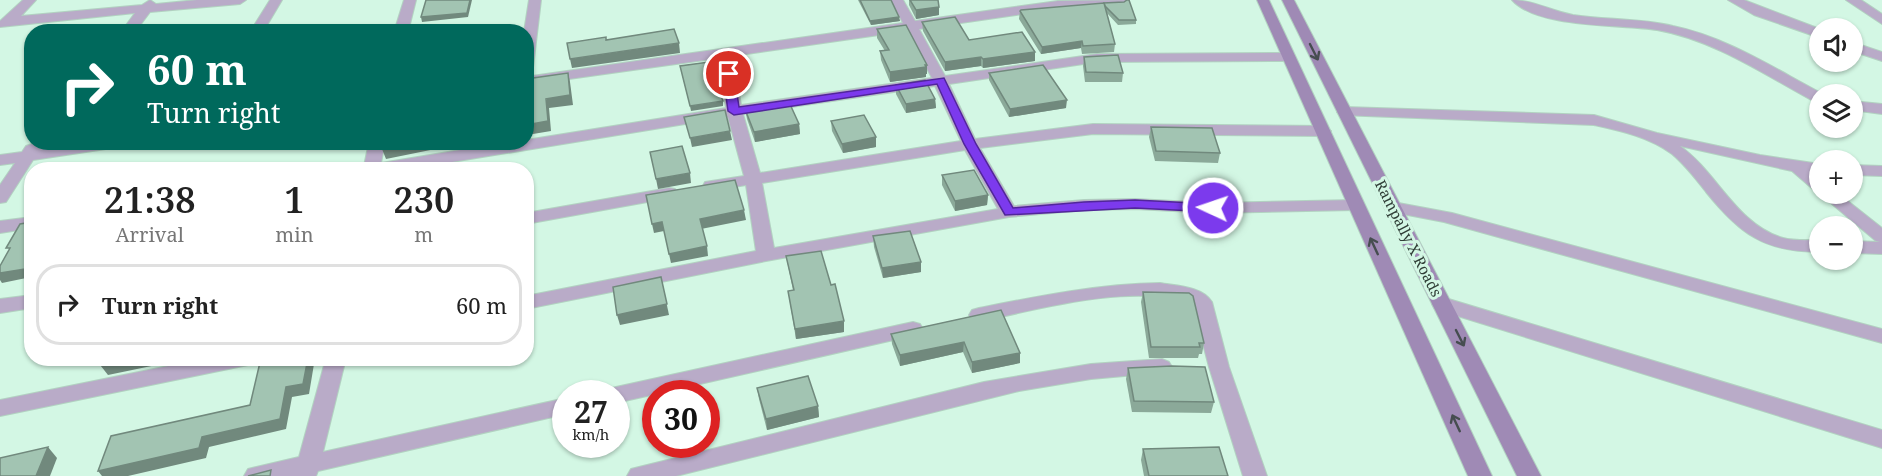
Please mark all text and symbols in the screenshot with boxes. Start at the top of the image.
map controls [1809,18,1863,270]
button: sound [1809,18,1863,72]
text: 60 m [147,40,247,97]
one-way arrow [1309,43,1321,61]
icon: right [48,48,126,126]
pin [703,48,754,99]
icon: arrive [712,57,745,90]
button: layers [1809,84,1863,138]
text: Turn right [147,94,280,131]
button: + [1809,150,1863,204]
text: 21:38 [104,175,196,224]
text: 1 [284,175,305,224]
text: 230 [393,175,454,224]
position arrow [1181,176,1245,240]
street label: Rampally X Roads [1371,176,1447,300]
button: − [1809,216,1863,270]
text: Arrival [115,221,184,248]
text: min [275,221,314,248]
text: m [414,221,433,248]
one-way arrow [1368,237,1380,255]
icon: right [51,288,84,321]
text: Turn right [102,290,218,320]
text: 60 m [456,290,507,320]
one-way arrow [1454,329,1466,347]
speed limit sign: 30 [642,380,720,458]
text: 27 [574,391,608,432]
one-way arrow [1449,414,1461,432]
text: km/h [573,424,609,444]

